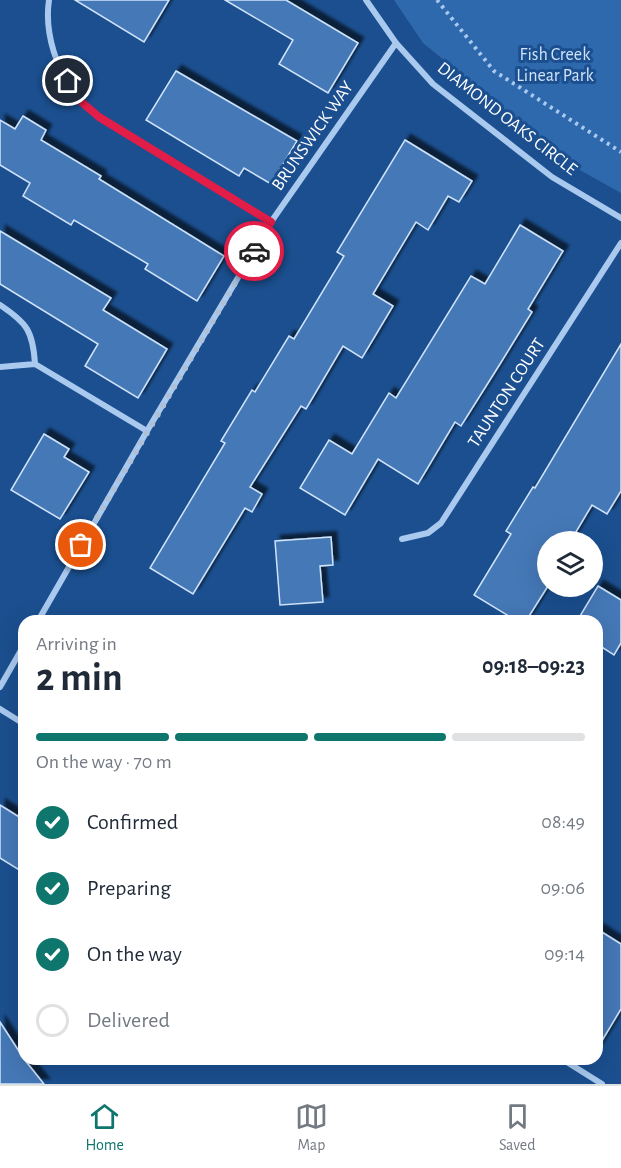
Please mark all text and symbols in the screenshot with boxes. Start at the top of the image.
park label: Fish Creek Linear Park [516,46,594,85]
pin [42,55,93,106]
street label: DIAMOND OAKS CIRCLE [434,59,580,179]
icon: home [51,64,84,97]
street label: BRUNSWICK WAY [269,78,358,194]
courier [224,221,284,281]
icon: car [238,235,271,268]
street label: TAUNTON COURT [465,335,549,451]
pin [55,519,106,570]
icon: bag [64,528,97,561]
map controls [537,531,603,597]
button: layers [537,531,603,597]
text: Arriving in [36,634,117,654]
text: 09:18–09:23 [482,655,585,677]
text: 2 min [36,659,123,698]
text: On the way · 70 m [36,752,172,772]
icon: check [36,806,69,839]
text: Confirmed [87,811,178,833]
text: 08:49 [541,812,585,832]
icon: check [36,872,69,905]
text: Preparing [87,877,171,899]
text: 09:06 [541,878,585,898]
icon: check [36,938,69,971]
text: On the way [87,943,182,965]
text: 09:14 [544,944,585,964]
text: Delivered [87,1009,170,1031]
tab: Home [85,1100,124,1155]
tab: Map [295,1100,328,1155]
tab: Saved [499,1100,536,1155]

